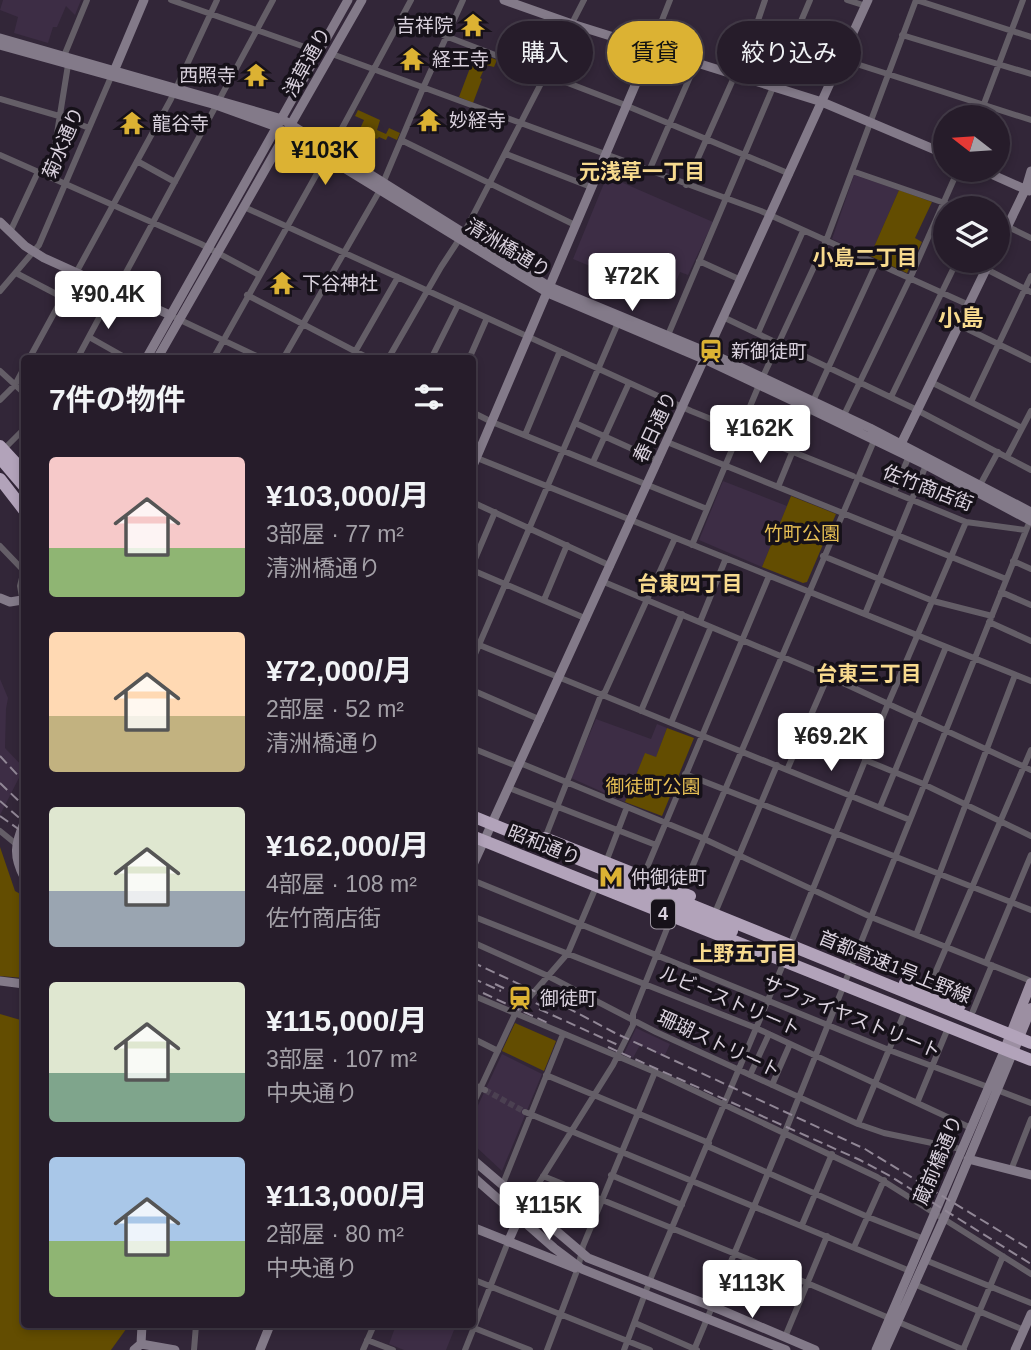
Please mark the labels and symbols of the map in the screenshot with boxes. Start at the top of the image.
temple icon: 吉祥院 [459,11,487,39]
place label: 吉祥院 [396,15,453,36]
street label: 浅草通り [279,24,335,100]
temple icon: 経王寺 [398,45,426,73]
place label: 経王寺 [432,49,489,70]
temple icon: 西照寺 [242,61,270,89]
place label: 西照寺 [179,65,236,86]
street label: 菊水通り [38,104,88,182]
north arrow [933,105,1010,182]
temple icon: 妙経寺 [415,106,443,134]
temple icon: 龍谷寺 [118,109,146,137]
place label: 妙経寺 [449,110,506,131]
place label: 龍谷寺 [152,113,209,134]
pin: ¥103K [276,128,374,187]
district label: 元浅草一丁目 [579,160,705,183]
street label: 清洲橋通り [462,215,554,281]
district label: 小島二丁目 [813,246,918,269]
pin: ¥72K [591,254,673,313]
temple icon: 下谷神社 [268,269,296,297]
pin: ¥90.4K [51,272,165,331]
place label: 下谷神社 [302,273,378,294]
district label: 小島 [938,305,984,331]
station icon: 新御徒町 [697,337,725,365]
place label: 新御徒町 [731,341,807,362]
street label: 春日通り [629,388,681,466]
pin: ¥162K [711,406,809,465]
street label: 佐竹商店街 [880,461,976,515]
park label: 竹町公園 [764,523,840,544]
district label: 台東四丁目 [638,572,743,595]
district label: 台東三丁目 [817,662,922,685]
pin: ¥69.2K [774,714,888,773]
park label: 御徒町公園 [605,776,701,797]
street label: 昭和通り [505,821,583,869]
metro station icon: 仲御徒町 [597,863,625,891]
place label: 仲御徒町 [631,867,707,888]
road number: 4 [651,900,675,929]
street label: 首都高速1号上野線 [816,927,974,1007]
district label: 上野五丁目 [693,942,798,965]
street label: ルビーストリート [656,962,804,1040]
street label: サファイヤストリート [760,972,944,1062]
station icon: 御徒町 [506,984,534,1012]
place label: 御徒町 [540,988,597,1009]
street label: 珊瑚ストリート [654,1006,784,1082]
street label: 蔵前橋通り [910,1112,966,1208]
pin: ¥115K [500,1182,598,1242]
pin: ¥113K [703,1260,801,1320]

